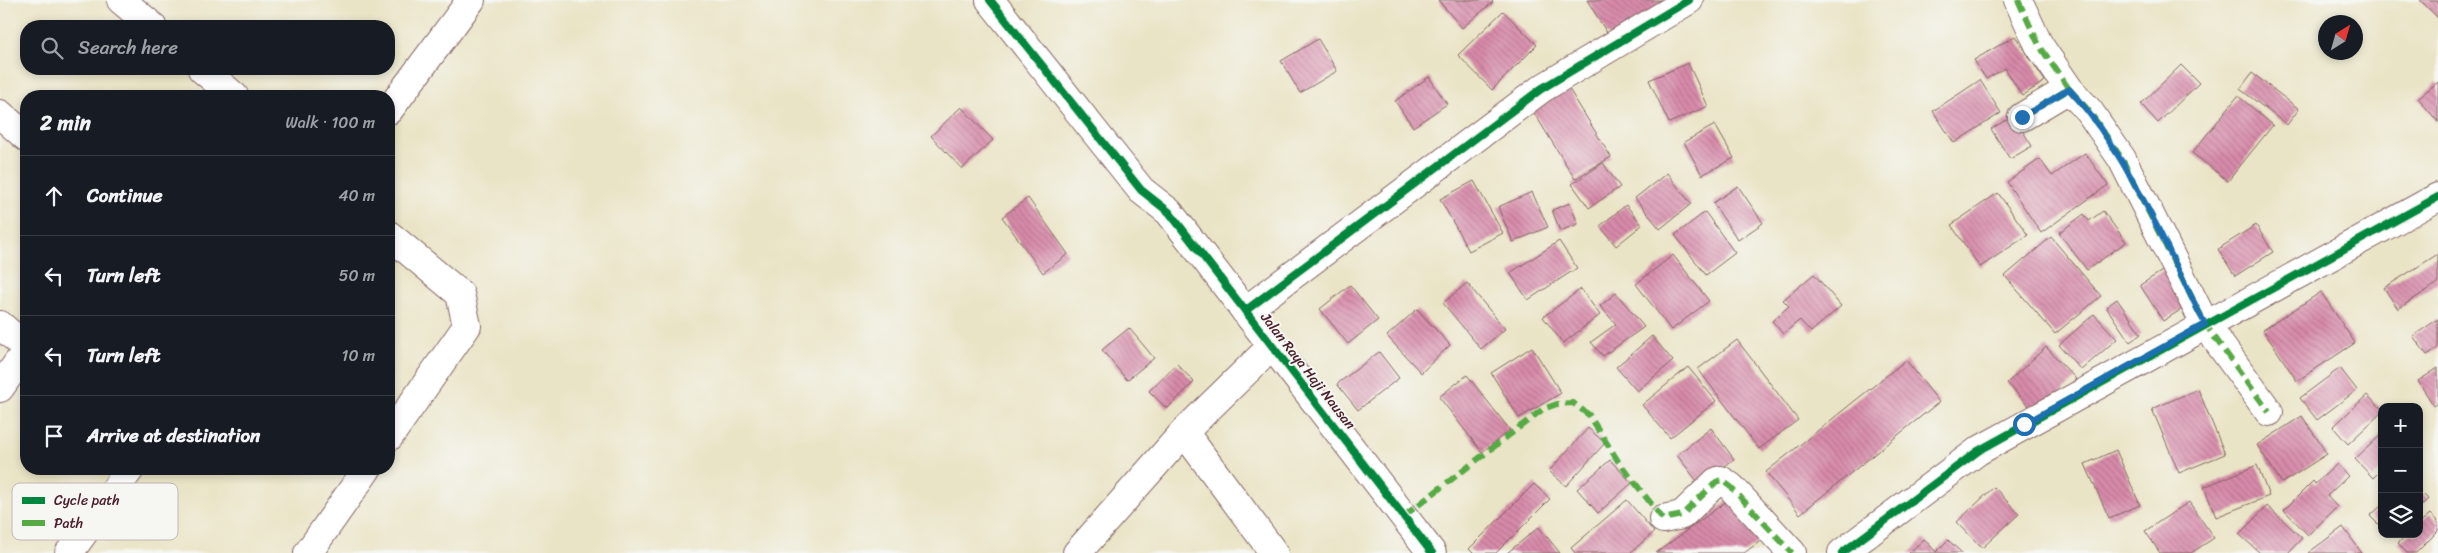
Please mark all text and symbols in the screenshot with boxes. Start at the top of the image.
north arrow [2318,15,2363,60]
search box [20,20,395,75]
text: Search here [78,31,178,64]
icon: search [38,34,66,62]
text: 2 min [40,104,91,142]
route end [2011,106,2034,129]
text: Walk · 100 m [285,108,375,137]
text: Continue [87,179,163,212]
text: 40 m [338,181,375,210]
icon: ahead [40,182,68,210]
text: Turn left [87,259,160,292]
text: 50 m [339,261,375,290]
icon: left [40,262,68,290]
street label: Jalan Raya Haji Nausan [1253,306,1362,436]
text: Turn left [87,339,160,372]
text: 10 m [342,341,375,370]
icon: left [40,342,68,370]
map controls [2378,403,2423,538]
button: + [2378,403,2423,448]
route start [2013,413,2036,436]
text: Arrive at destination [87,419,260,452]
icon: arrive [40,422,68,450]
button: − [2378,448,2423,493]
legend [12,483,178,540]
text: Cycle path [54,488,120,513]
button: layers [2378,493,2423,538]
text: Path [54,511,83,536]

